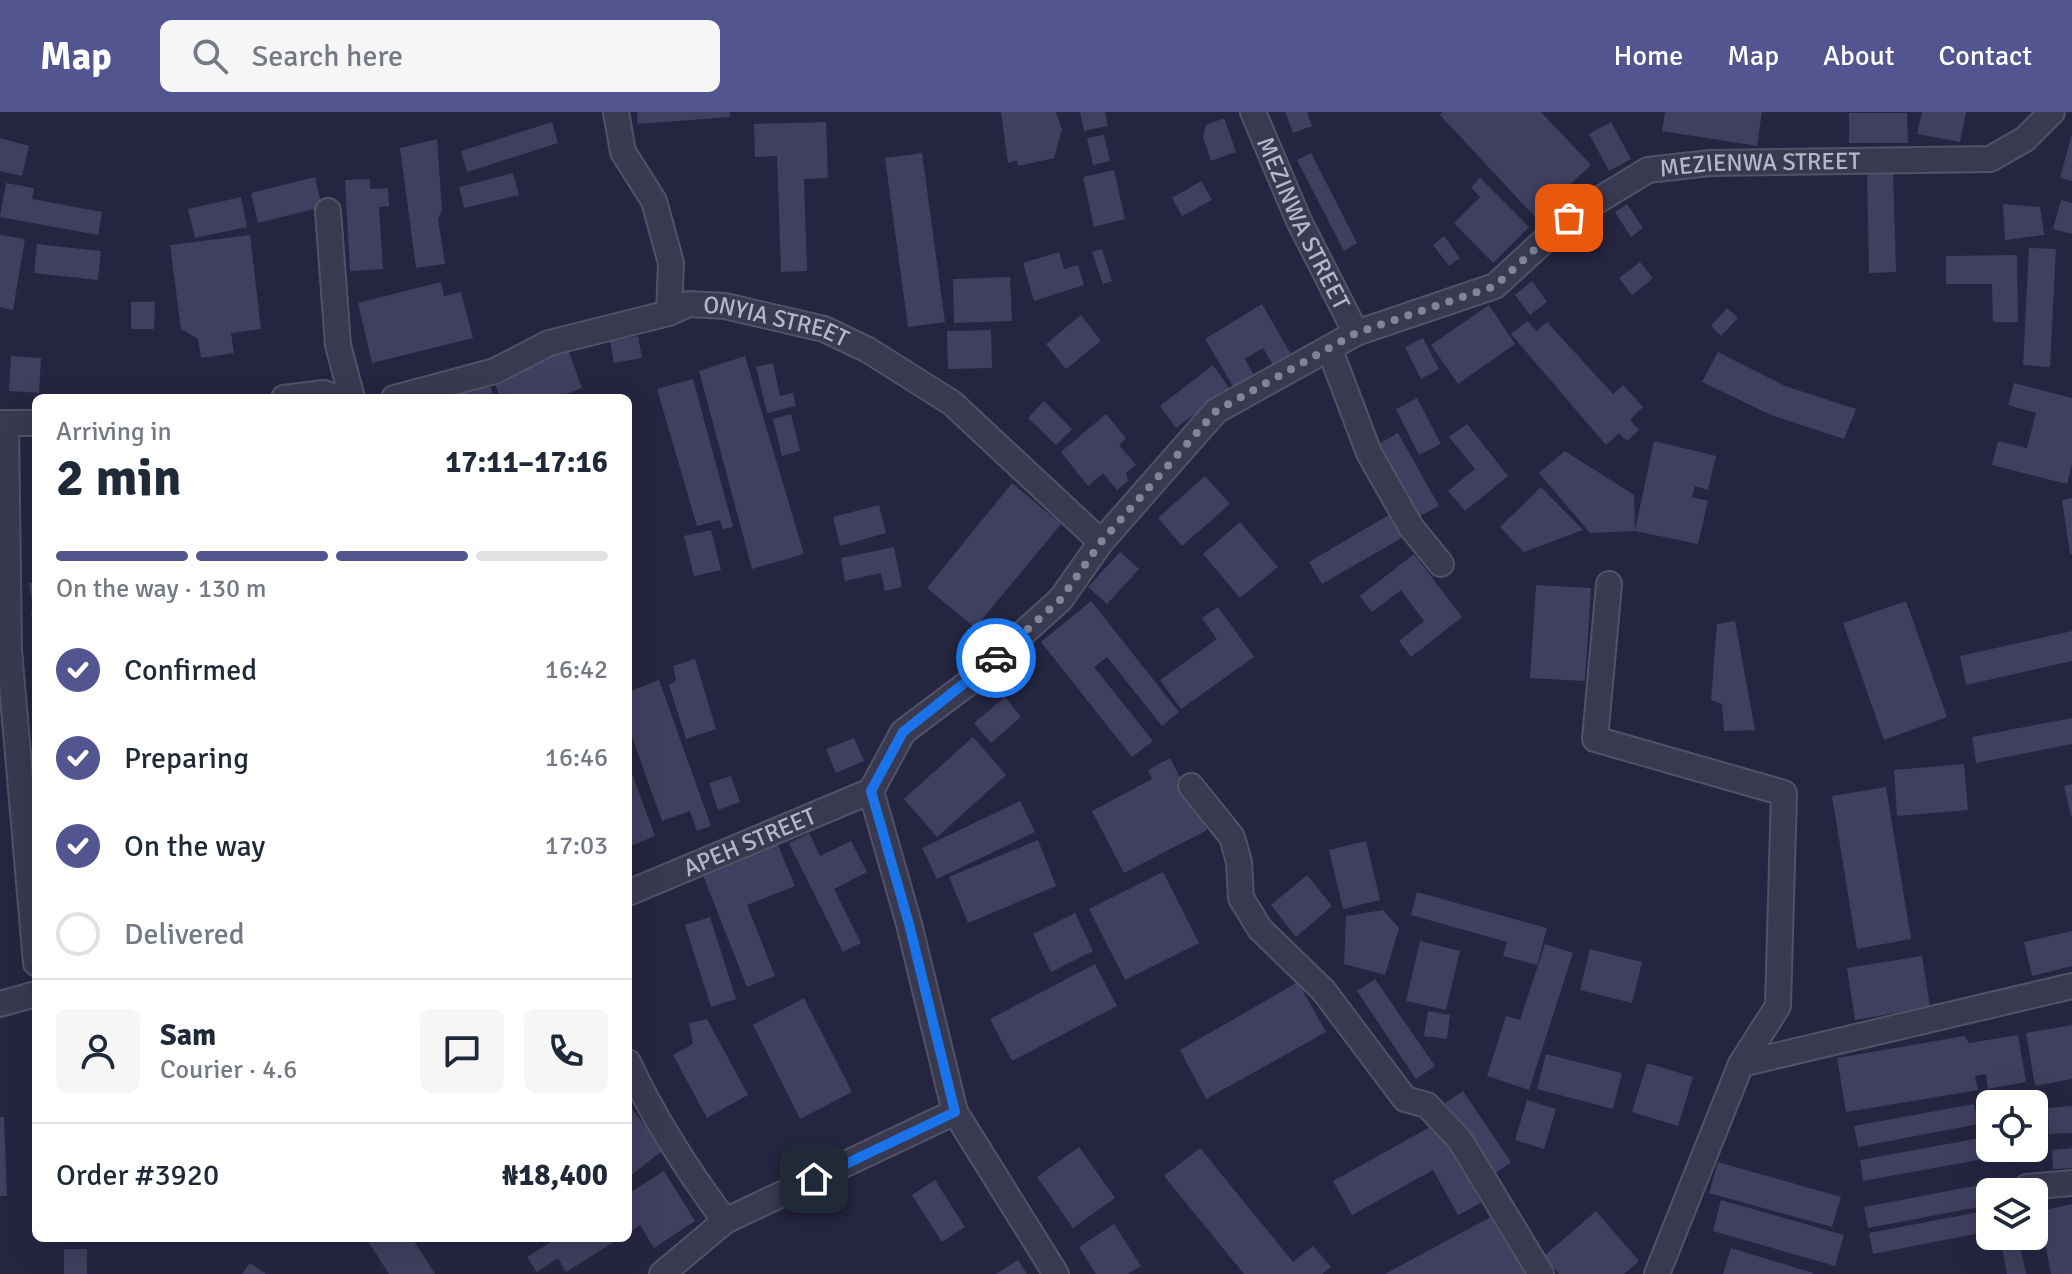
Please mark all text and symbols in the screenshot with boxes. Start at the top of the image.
search box [160,20,720,92]
text: Map [40,33,112,80]
icon: search [188,34,232,78]
text: Search here [252,38,403,75]
text: Home [1614,39,1683,73]
text: Map [1727,39,1779,73]
text: About [1823,39,1895,73]
text: Contact [1939,39,2032,73]
street label: MEZINWA STREET [1250,132,1357,315]
street label: MEZIENWA STREET [1658,146,1861,184]
pin [1535,184,1603,252]
icon: bag [1547,196,1591,240]
street label: ONYIA STREET [703,290,854,354]
text: Arriving in [56,416,172,448]
text: 17:11–17:16 [445,444,608,481]
text: 2 min [56,446,182,510]
text: On the way · 130 m [56,573,266,605]
courier [956,618,1036,698]
icon: car [974,636,1018,680]
icon: check [56,648,100,692]
text: Confirmed [124,652,257,689]
text: 16:42 [545,654,608,686]
icon: check [56,736,100,780]
text: Preparing [124,740,249,777]
text: 16:46 [545,742,608,774]
street label: APEH STREET [679,801,821,883]
icon: check [56,824,100,868]
text: On the way [124,828,265,865]
text: 17:03 [545,830,608,862]
text: Delivered [124,916,245,953]
button: person [56,1009,140,1093]
button: chat [420,1009,504,1093]
button: phone [524,1009,608,1093]
text: Sam [160,1017,216,1054]
text: Courier · 4.6 [160,1054,297,1086]
map controls [1976,1090,2048,1250]
button: locate [1976,1090,2048,1162]
pin [780,1145,848,1213]
text: Order #3920 [56,1157,219,1194]
text: ₦18,400 [502,1157,608,1194]
icon: home [792,1157,836,1201]
button: layers [1976,1178,2048,1250]

